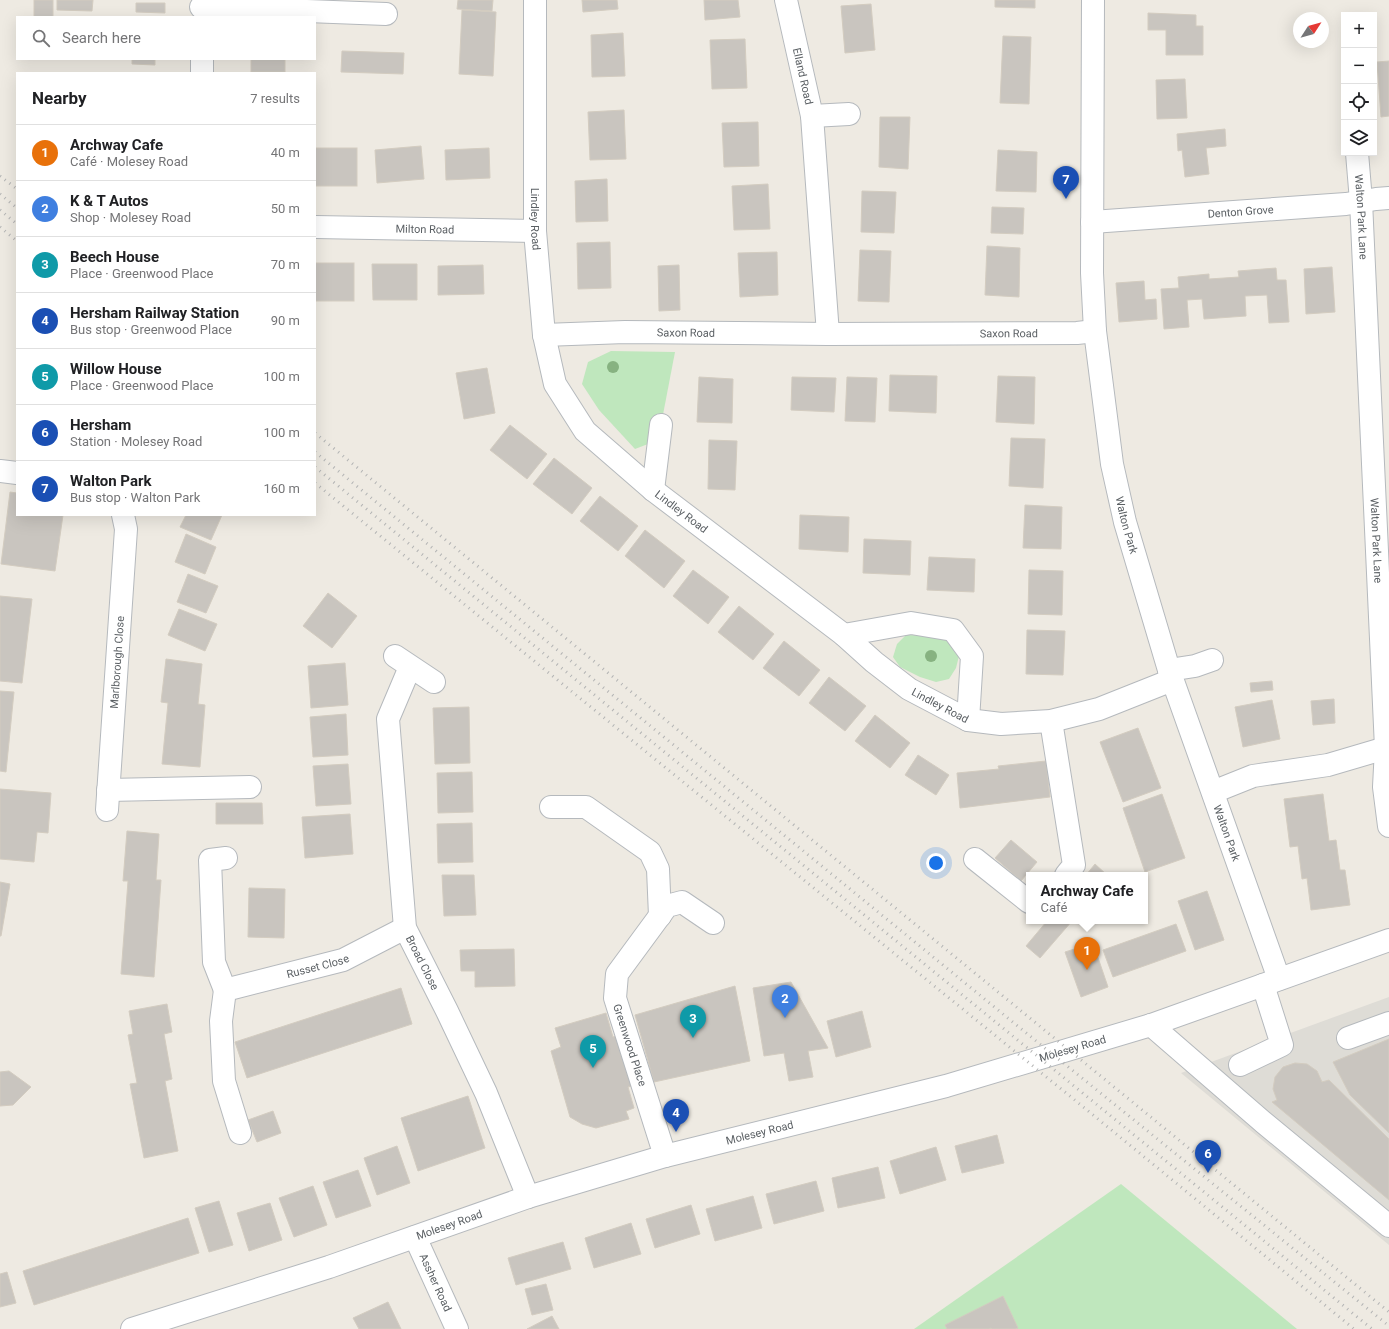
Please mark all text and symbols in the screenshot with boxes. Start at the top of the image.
north arrow [1293,12,1329,48]
map controls [1341,12,1377,156]
button: + [1341,12,1377,48]
search box [16,16,316,60]
icon: search [30,27,52,49]
text: Search here [62,29,141,47]
street label: Elland Road [790,47,815,106]
button: − [1341,48,1377,84]
button: locate [1341,84,1377,120]
text: Nearby [32,88,87,108]
text: 7 results [250,91,300,106]
button: layers [1341,120,1377,156]
text: Archway Cafe [70,136,163,154]
text: 1 [41,145,49,160]
text: 40 m [271,145,300,160]
text: Café · Molesey Road [70,154,188,169]
pin: 7 [1053,166,1079,199]
street label: Walton Park Lane [1352,174,1370,260]
street label: Lindley Road [528,188,543,251]
text: K & T Autos [70,192,149,210]
text: 2 [41,201,49,216]
text: 50 m [271,201,300,216]
street label: Denton Grove [1207,203,1274,221]
text: Shop · Molesey Road [70,210,191,225]
street label: Milton Road [395,222,455,237]
text: Beech House [70,248,159,266]
text: 3 [41,257,49,272]
text: 70 m [271,257,300,272]
text: Place · Greenwood Place [70,266,213,281]
text: Hersham Railway Station [70,304,239,322]
text: 4 [41,313,49,328]
text: 90 m [271,313,300,328]
text: Bus stop · Greenwood Place [70,322,232,337]
street label: Saxon Road [657,326,715,340]
street label: Saxon Road [980,327,1038,340]
text: Willow House [70,360,162,378]
text: 5 [41,369,49,384]
text: 100 m [263,369,300,384]
text: Place · Greenwood Place [70,378,213,393]
text: Hersham [70,416,131,434]
text: 6 [41,425,49,440]
text: 100 m [263,425,300,440]
text: Station · Molesey Road [70,434,202,449]
text: Walton Park [70,472,151,490]
text: 7 [41,481,49,496]
text: 160 m [263,481,300,496]
street label: Lindley Road [652,488,710,536]
text: Bus stop · Walton Park [70,490,200,505]
street label: Walton Park [1112,495,1140,556]
street label: Walton Park Lane [1368,497,1384,584]
street label: Marlborough Close [108,615,127,709]
street label: Lindley Road [909,686,971,726]
street label: Walton Park [1211,803,1243,864]
your location [926,853,946,873]
popup [1026,872,1148,924]
text: Archway Cafe [1041,882,1134,900]
text: Café [1041,900,1067,915]
street label: Broad Close [403,933,441,992]
pin: 1 [1074,937,1100,970]
street label: Russet Close [285,952,352,981]
pin: 2 [772,985,798,1018]
street label: Greenwood Place [610,1002,649,1088]
pin: 3 [680,1005,706,1038]
street label: Molesey Road [1038,1033,1108,1065]
pin: 5 [580,1035,606,1068]
pin: 4 [663,1099,689,1132]
street label: Molesey Road [725,1118,795,1148]
pin: 6 [1195,1140,1221,1173]
street label: Molesey Road [415,1208,484,1243]
street label: Assher Road [416,1252,454,1314]

